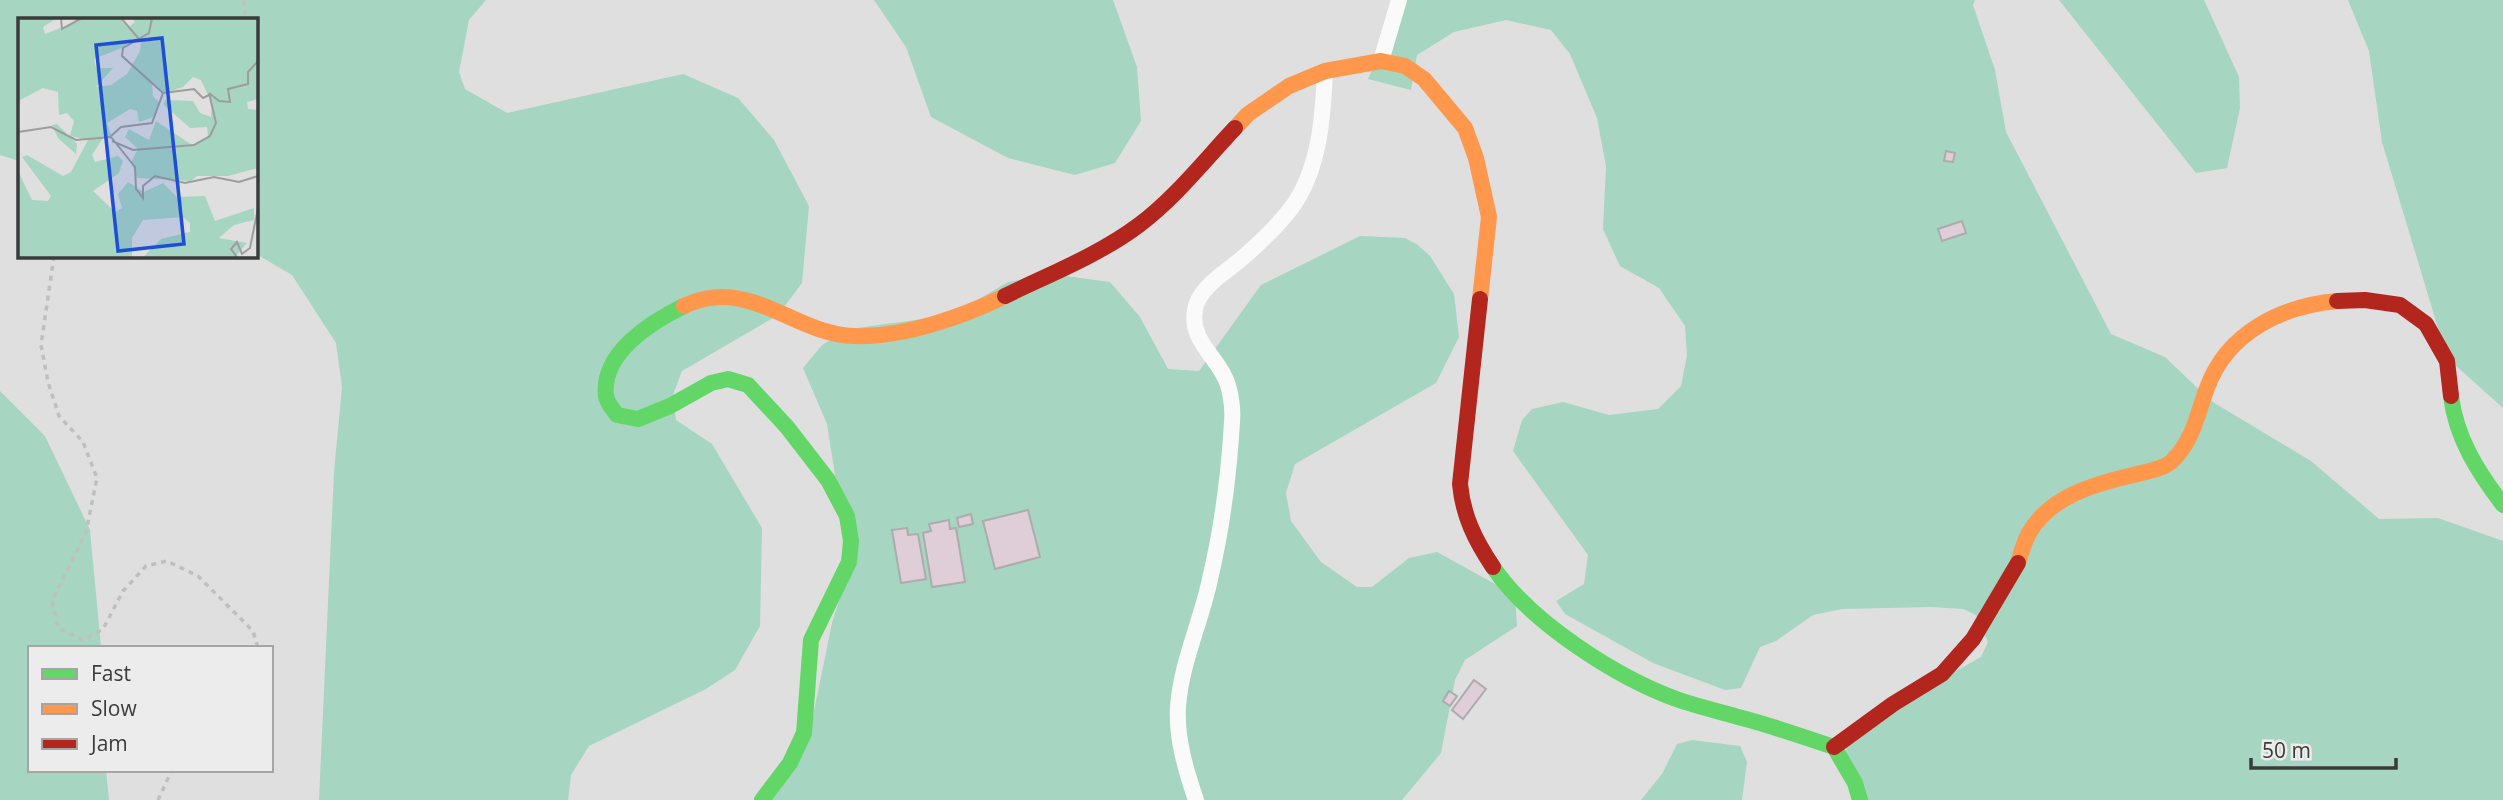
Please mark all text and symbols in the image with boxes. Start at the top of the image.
inset map [18,18,257,257]
legend [28,646,273,772]
text: Fast [91,659,131,687]
text: Slow [91,694,137,722]
scale bar [2251,726,2396,770]
text: Jam [89,729,128,757]
text: 50 m [2262,736,2311,764]

